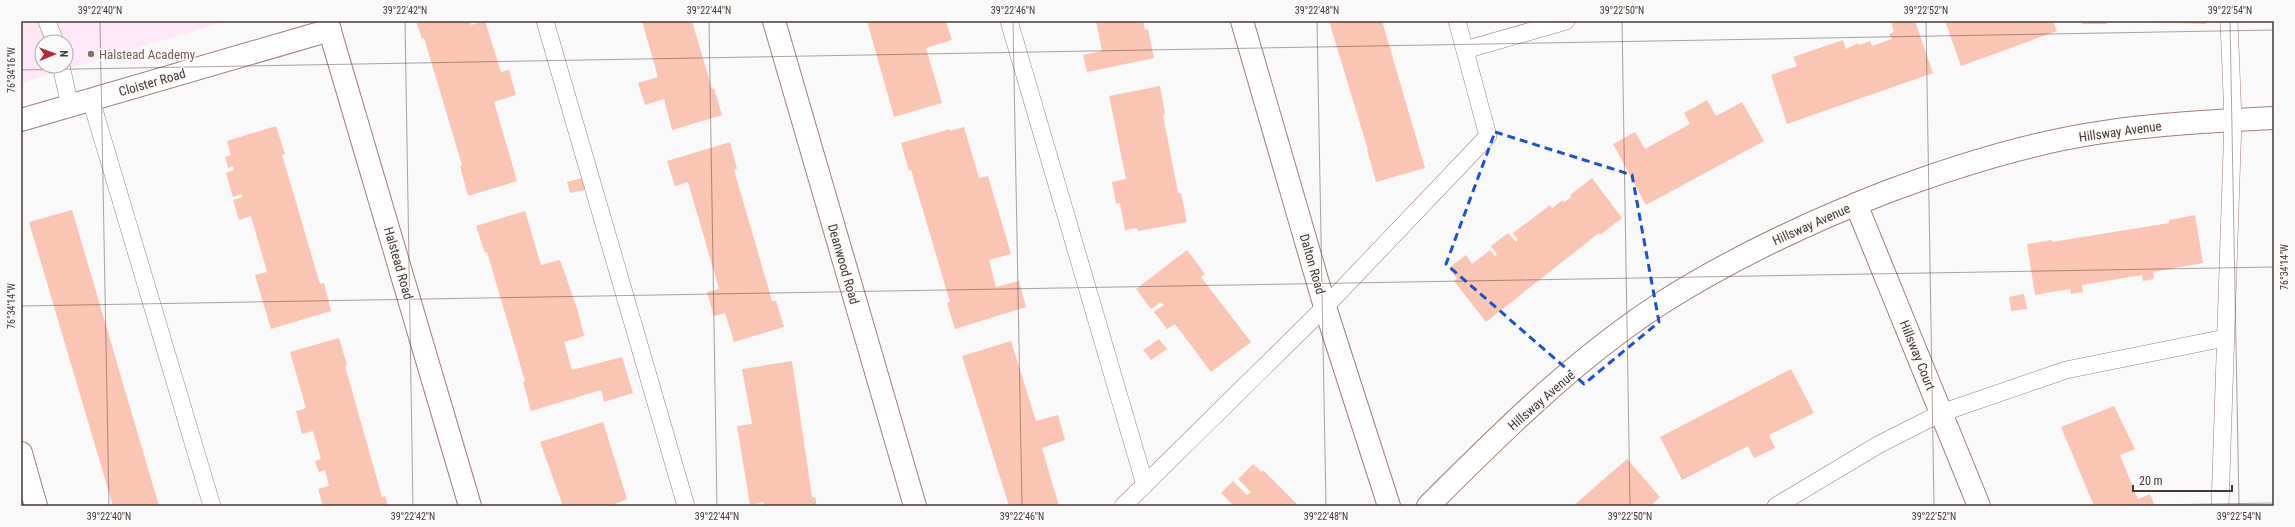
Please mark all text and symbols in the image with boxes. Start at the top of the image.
text: 39°22'40"N [78,5,122,16]
text: 39°22'42"N [383,5,427,16]
text: 39°22'44"N [687,5,731,16]
text: 39°22'46"N [991,5,1035,16]
text: 39°22'48"N [1295,5,1339,16]
text: 39°22'50"N [1600,5,1644,16]
text: 39°22'52"N [1904,5,1948,16]
text: 39°22'54"N [2208,5,2252,16]
north arrow [34,34,74,74]
text: 76°34'16"W [6,47,17,93]
place label: Halstead Academy [99,47,196,62]
marker: Halstead Academy [86,49,96,59]
text: N [57,50,70,58]
street label: Cloister Road [117,66,187,99]
street label: Hillsway Avenue [2078,118,2162,145]
street label: Hillsway Avenue [1770,201,1852,248]
street label: Deanwood Road [825,222,862,306]
street label: Halstead Road [381,225,416,301]
street label: Dalton Road [1297,232,1328,296]
text: 76°34'14"W [2279,244,2290,290]
text: 76°34'14"W [6,283,17,329]
street label: Hillsway Court [1897,318,1938,393]
street label: Hillsway Avenue [1505,367,1578,433]
scale bar [2133,467,2232,493]
text: 20 m [2139,474,2163,488]
text: 39°22'40"N [87,511,131,522]
text: 39°22'42"N [391,511,435,522]
text: 39°22'44"N [695,511,739,522]
text: 39°22'46"N [1000,511,1044,522]
text: 39°22'48"N [1304,511,1348,522]
text: 39°22'50"N [1608,511,1652,522]
text: 39°22'52"N [1912,511,1956,522]
text: 39°22'54"N [2217,511,2261,522]

